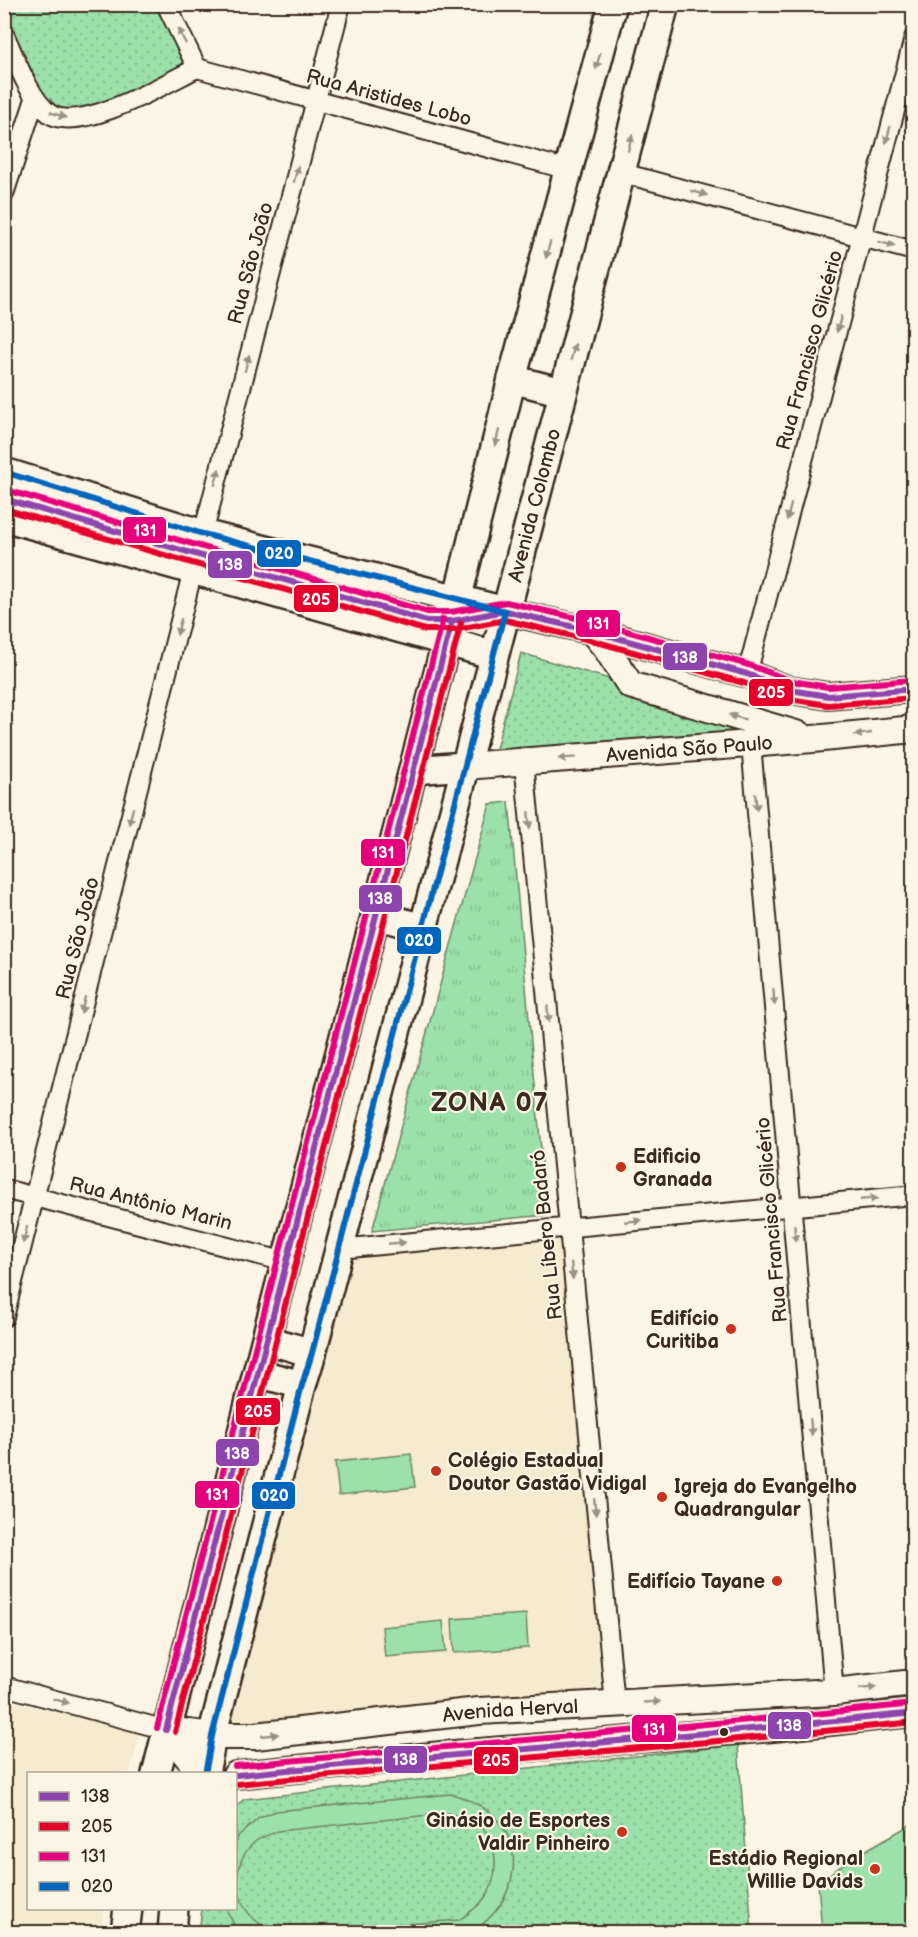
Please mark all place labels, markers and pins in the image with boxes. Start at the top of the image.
place label: Edificio Granada [633,1145,712,1192]
marker: Edificio Granada [614,1160,628,1174]
place label: Edifício Curitiba [646,1307,719,1354]
marker: Edifício Curitiba [724,1322,738,1336]
place label: Colégio Estadual Doutor Gastão Vidigal [448,1449,647,1496]
marker: Colégio Estadual Doutor Gastão Vidigal [429,1464,443,1478]
place label: Igreja do Evangelho Quadrangular [674,1475,857,1522]
marker: Igreja do Evangelho Quadrangular [655,1490,669,1504]
place label: Edifício Tayane [627,1570,765,1594]
marker: Edifício Tayane [770,1574,784,1588]
unlabelled marker [718,1726,730,1738]
place label: Ginásio de Esportes Valdir Pinheiro [426,1809,610,1856]
marker: Ginásio de Esportes Valdir Pinheiro [615,1825,629,1839]
place label: Estádio Regional Willie Davids [708,1847,863,1894]
marker: Estádio Regional Willie Davids [868,1862,882,1876]

